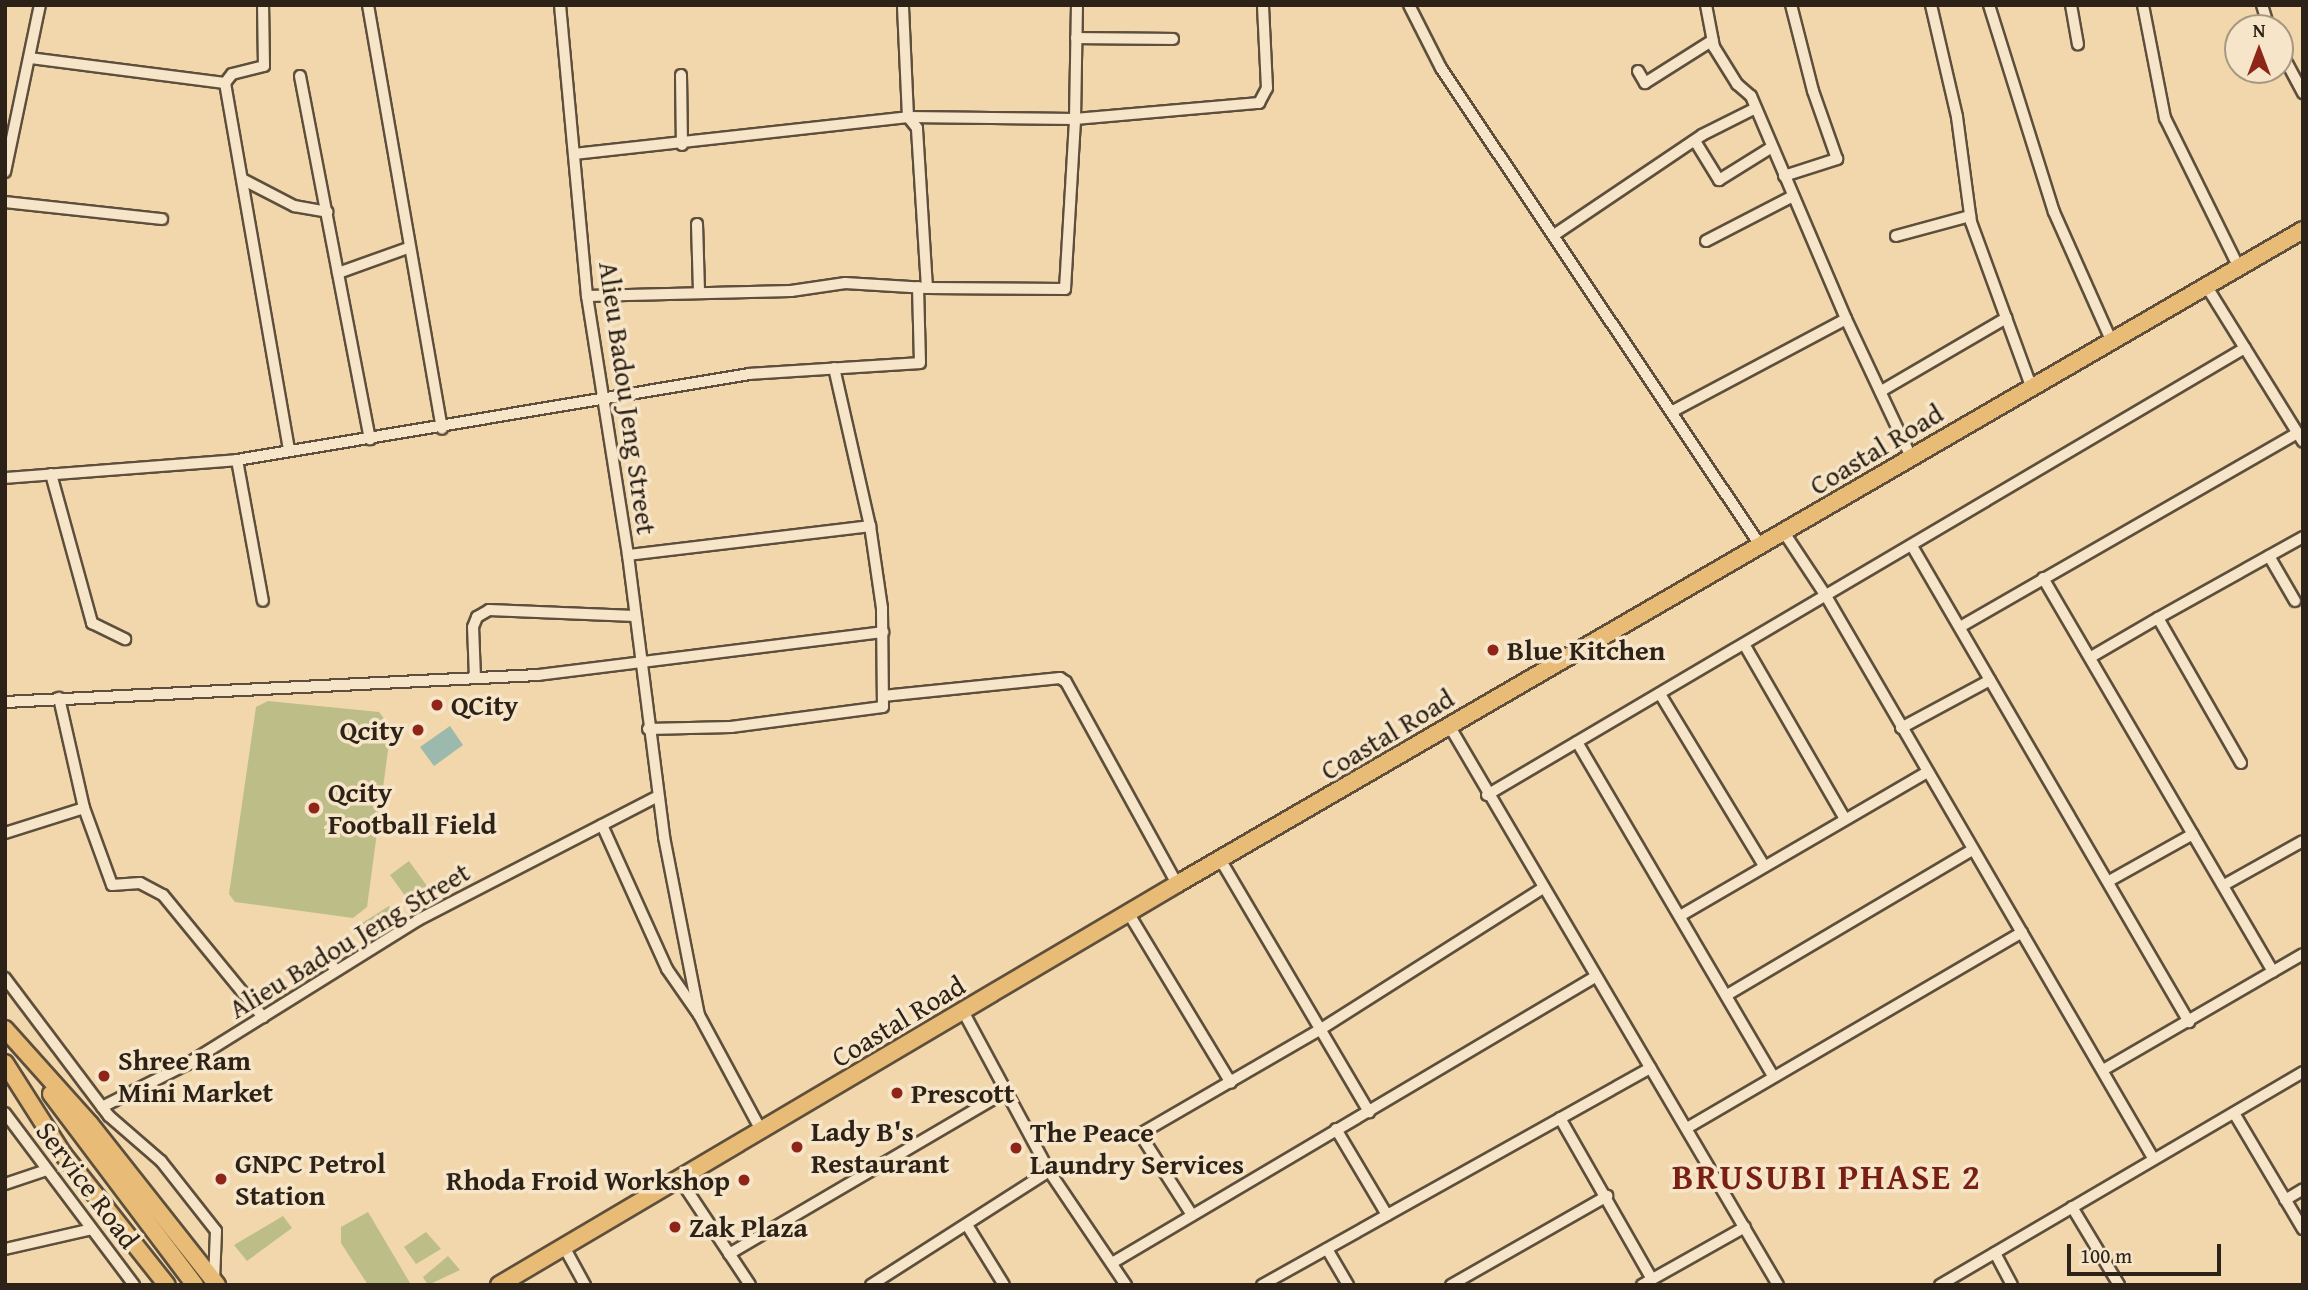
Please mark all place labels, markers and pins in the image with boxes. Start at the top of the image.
place label: Blue Kitchen [1507,633,1665,667]
marker: Blue Kitchen [1485,642,1501,658]
place label: QCity [451,688,518,722]
marker: QCity [429,697,445,713]
place label: Qcity [340,713,404,747]
marker: Qcity [410,722,426,738]
place label: Qcity Football Field [328,775,497,841]
marker: Qcity Football Field [306,800,322,816]
place label: Shree Ram Mini Market [118,1043,273,1109]
marker: Shree Ram Mini Market [96,1068,112,1084]
place label: Prescott [911,1076,1015,1110]
marker: Prescott [889,1085,905,1101]
place label: Lady B's Restaurant [811,1114,949,1180]
place label: The Peace Laundry Services [1030,1115,1244,1181]
marker: Lady B's Restaurant [789,1139,805,1155]
marker: The Peace Laundry Services [1008,1140,1024,1156]
place label: GNPC Petrol Station [235,1146,386,1212]
place label: Rhoda Froid Workshop [446,1163,730,1197]
marker: GNPC Petrol Station [213,1171,229,1187]
marker: Rhoda Froid Workshop [736,1172,752,1188]
place label: Zak Plaza [689,1210,808,1244]
marker: Zak Plaza [667,1219,683,1235]

